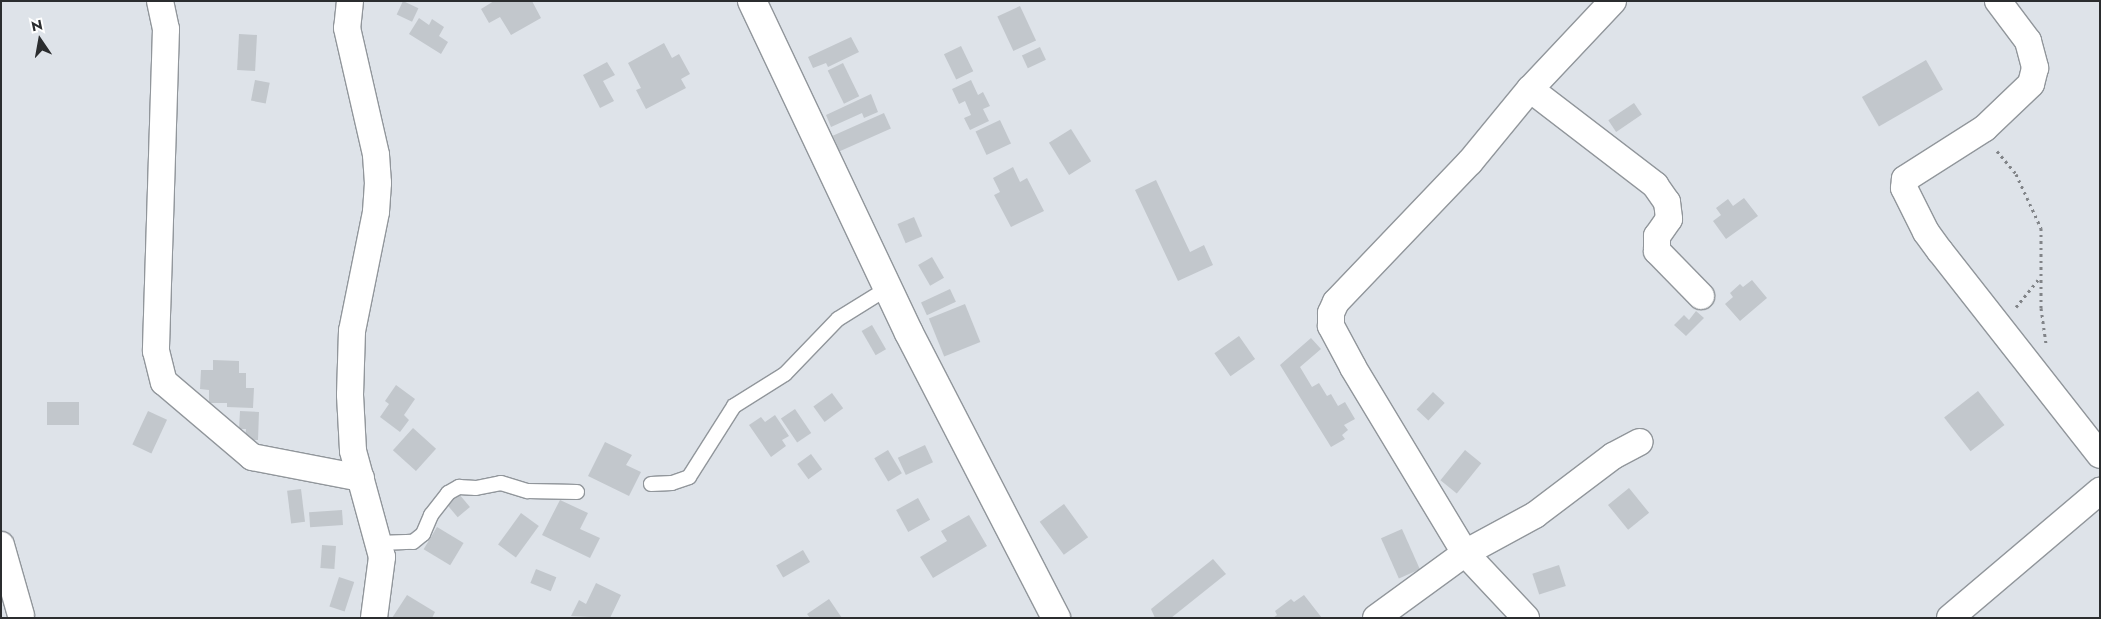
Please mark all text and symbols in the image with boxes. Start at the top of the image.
text: N [29,14,44,36]
north arrow [15,15,65,65]

